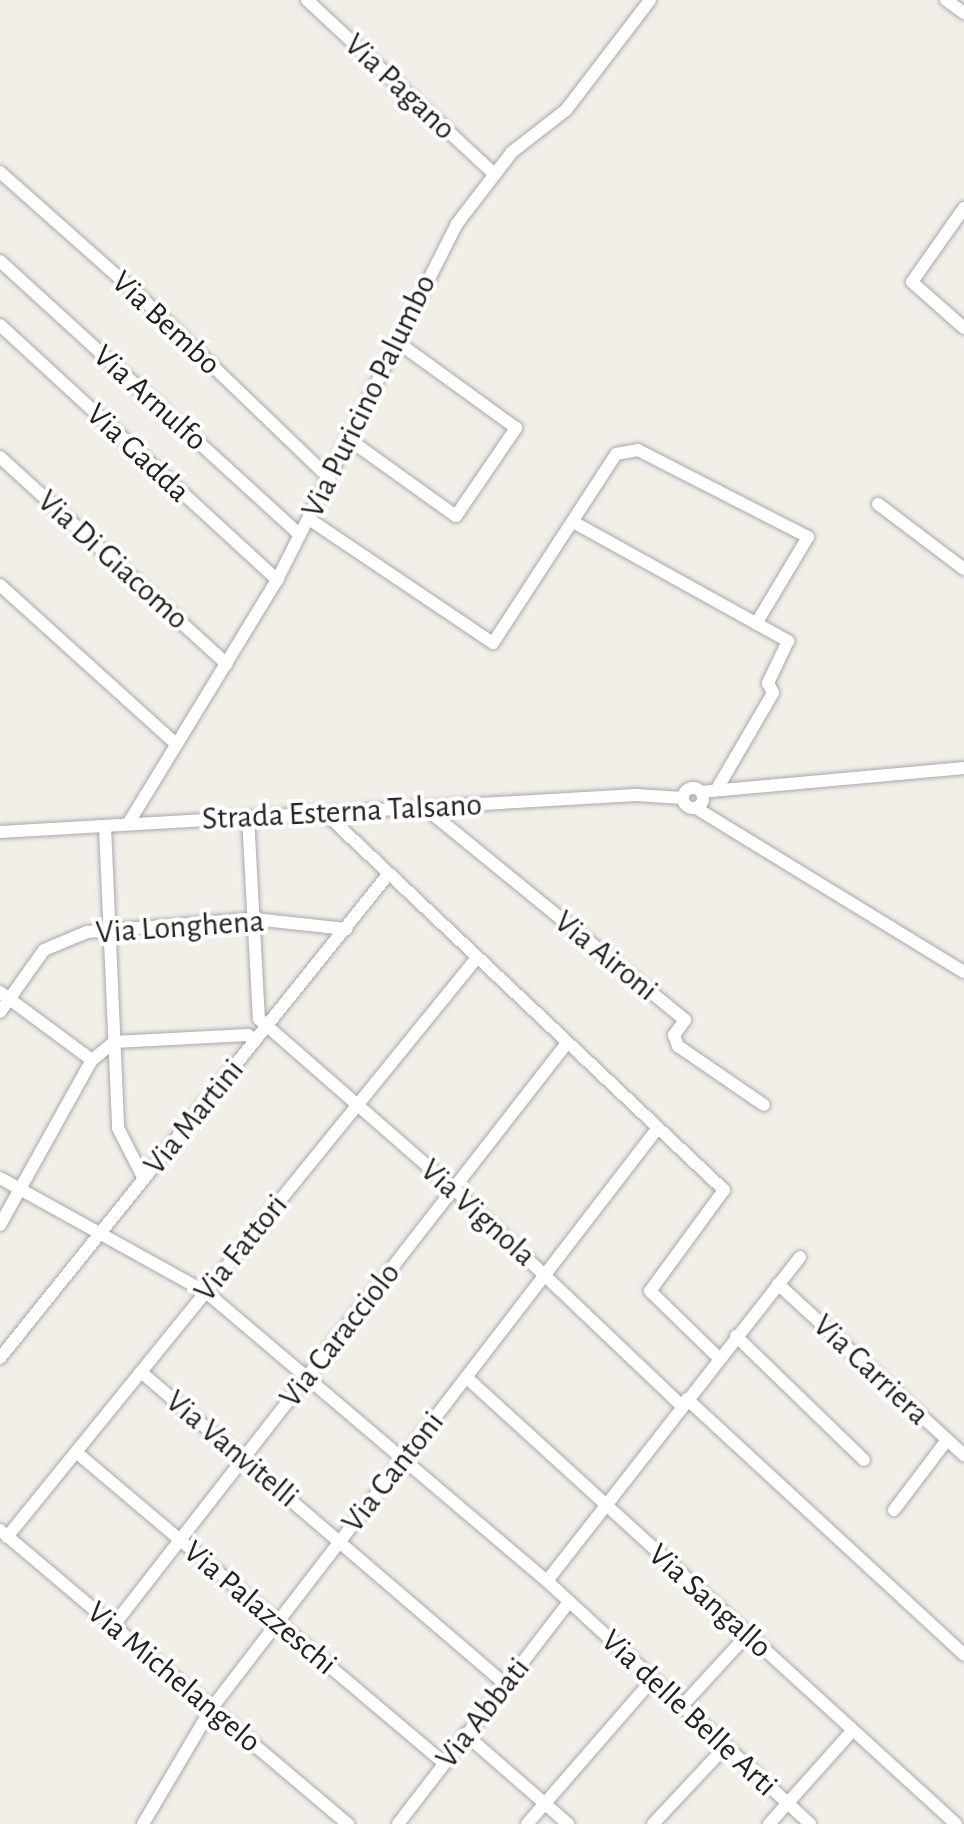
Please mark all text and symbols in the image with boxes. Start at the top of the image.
street label: Via Pagano [336,26,464,148]
street label: Via Bembo [103,263,229,383]
street label: Via Puricino Palumbo [293,268,445,524]
street label: Via Arnulfo [85,337,215,459]
street label: Via Gadda [78,396,198,510]
street label: Via Di Giacomo [29,482,197,638]
street label: Strada Esterna Talsano [201,785,483,839]
street label: Via Longhena [94,902,266,952]
street label: Via Aironi [546,903,666,1009]
street label: Via Martini [136,1051,252,1183]
street label: Via Vignola [412,1151,544,1275]
street label: Via Fattori [186,1187,296,1309]
street label: Via Caracciolo [271,1255,409,1415]
street label: Via Carriera [805,1307,937,1433]
street label: Via Vanvitelli [158,1382,306,1516]
street label: Via Cantoni [334,1404,452,1540]
street label: Via Palazzeschi [176,1533,344,1683]
street label: Via Sangallo [640,1536,780,1666]
street label: Via Michelangelo [79,1593,269,1761]
street label: Via delle Belle Arti [593,1622,785,1804]
street label: Via Abbati [428,1650,538,1776]

